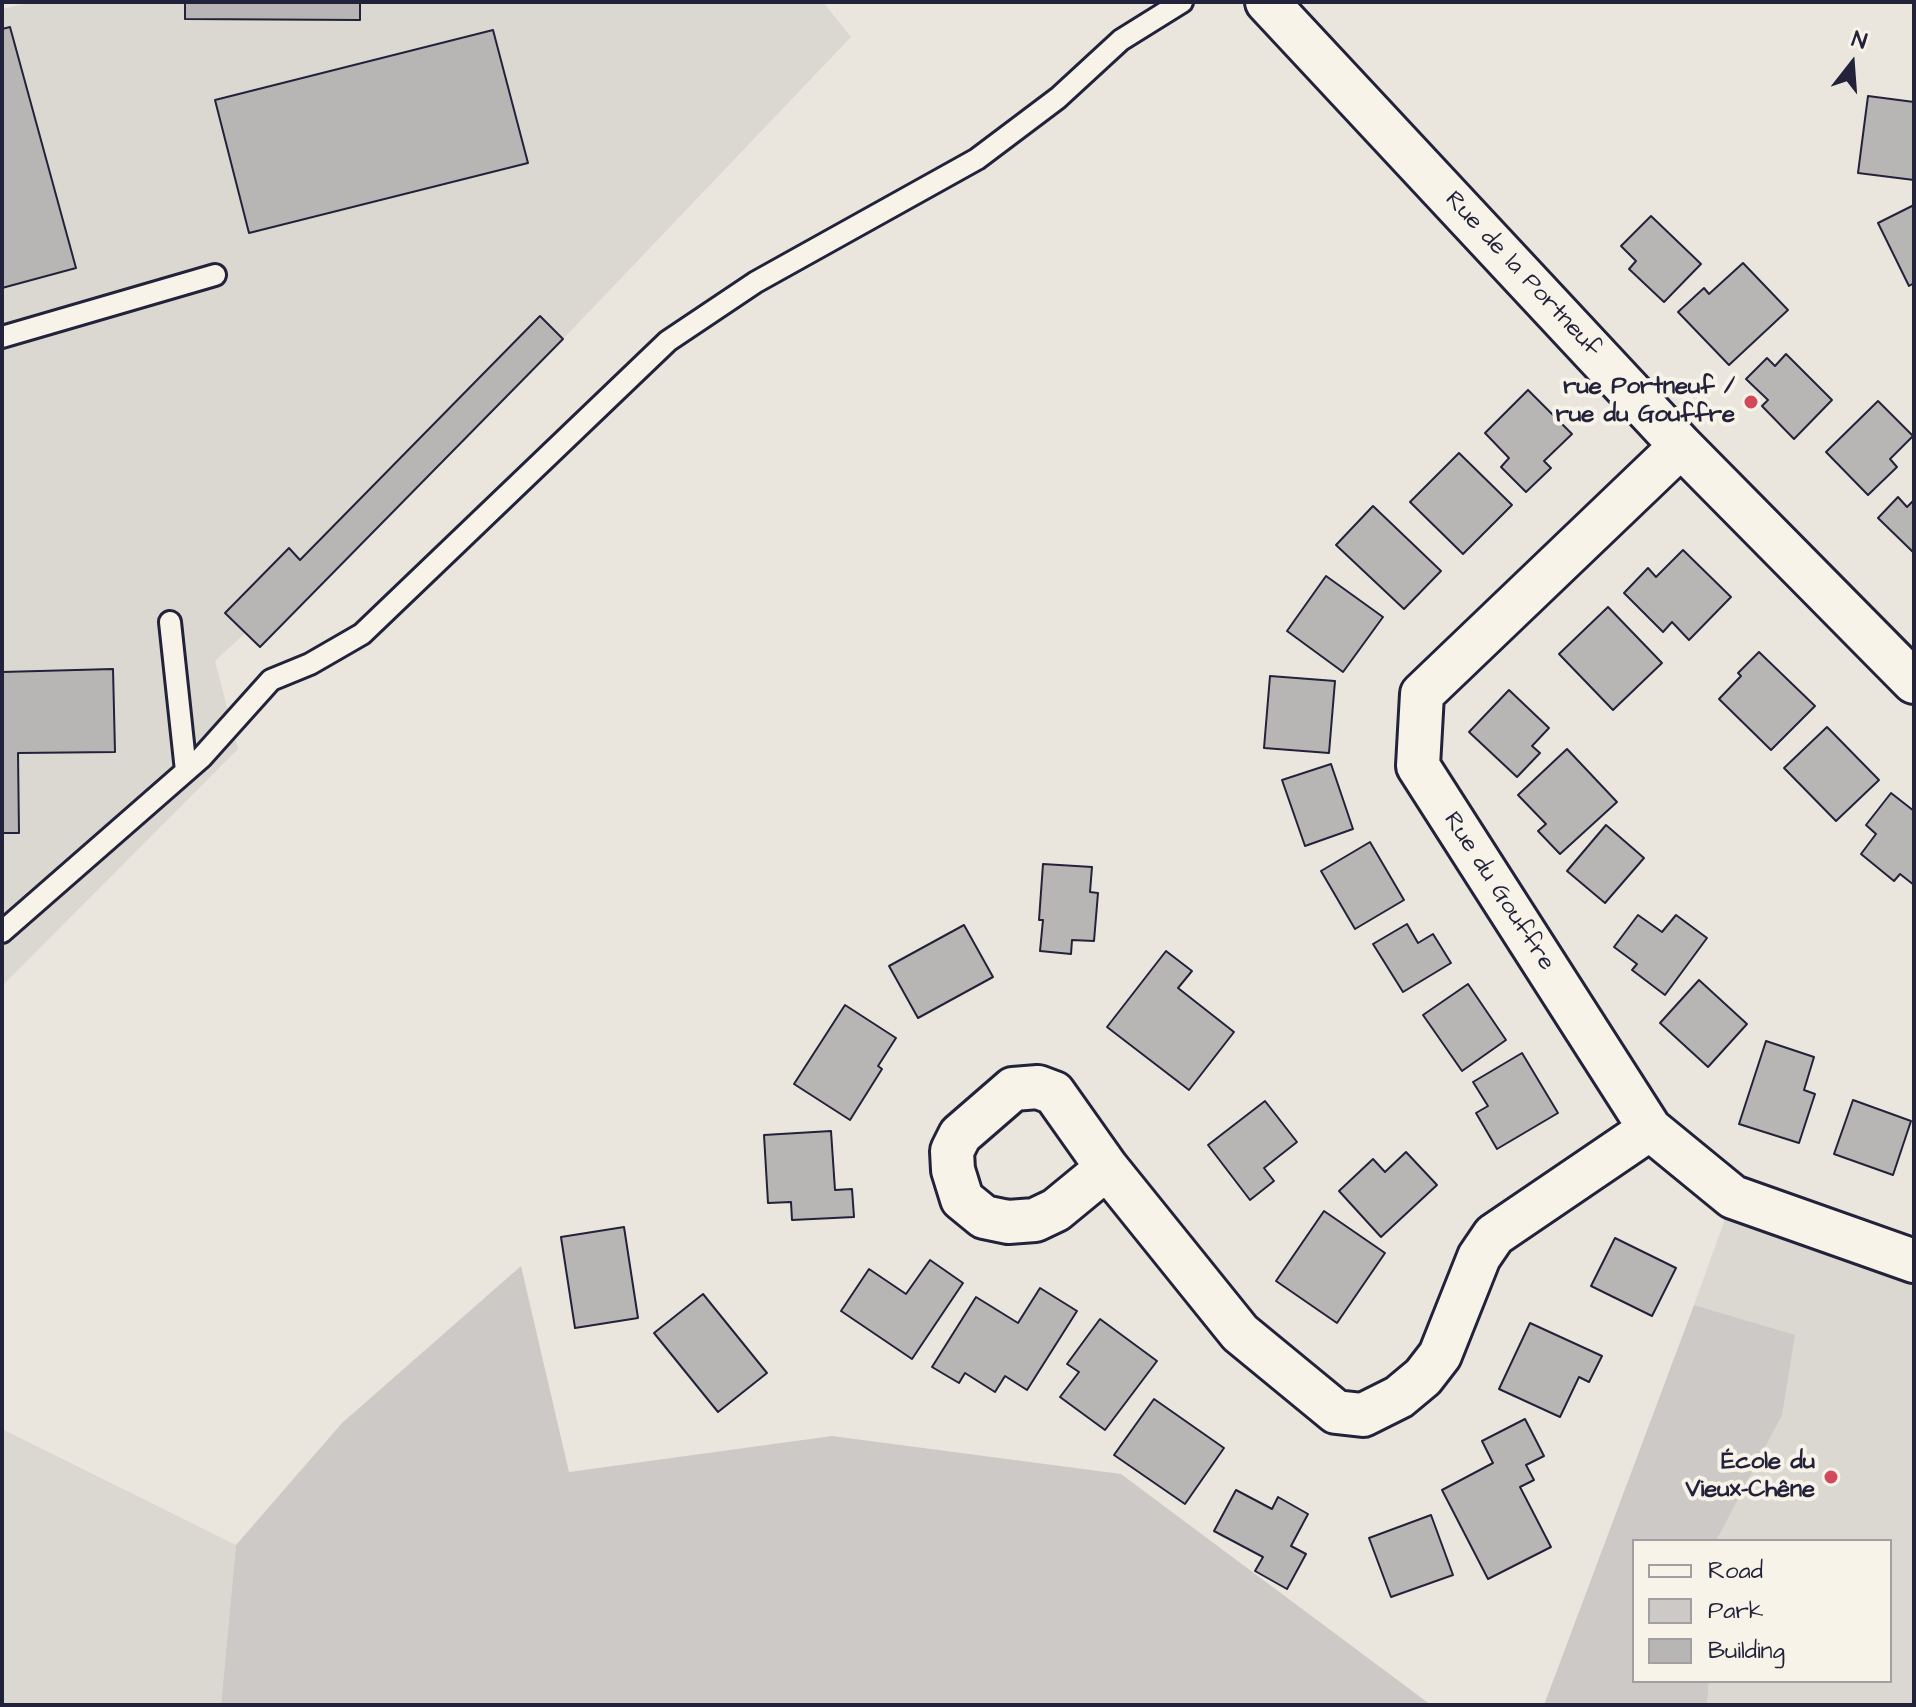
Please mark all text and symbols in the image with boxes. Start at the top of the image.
north arrow [1812,24,1892,104]
text: N [1848,24,1870,57]
street label: Rue de la Portneuf [1438,186,1606,364]
place label: rue Portneuf / rue du Gouffre [1556,374,1735,430]
marker: rue Portneuf / rue du Gouffre [1742,393,1760,411]
street label: Rue du Gouffre [1436,807,1560,977]
place label: École du Vieux-Chêne [1686,1449,1815,1505]
marker: École du Vieux-Chêne [1822,1468,1840,1486]
legend [1632,1539,1892,1683]
text: Road [1708,1554,1763,1588]
text: Park [1708,1594,1764,1628]
text: Building [1708,1634,1785,1668]

